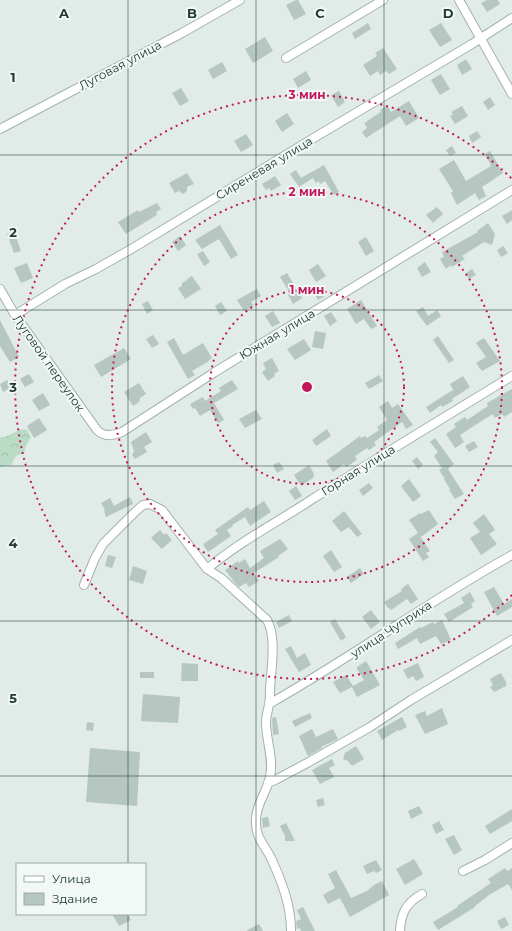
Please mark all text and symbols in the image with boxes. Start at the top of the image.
text: A [58,5,70,21]
text: B [187,5,197,21]
text: C [315,5,325,21]
text: D [443,5,454,21]
street label: Луговая улица [76,37,164,93]
text: 1 [10,69,16,85]
text: 3 мин [287,87,326,102]
street label: Сиреневая улица [213,133,315,203]
text: 2 мин [288,184,326,199]
text: 2 [9,224,17,240]
text: 1 мин [290,282,324,297]
street label: Южная улица [236,305,318,363]
street label: Луговой переулок [10,312,88,414]
text: 3 [8,379,17,395]
centre of rings [300,380,314,394]
street label: Горная улица [318,441,398,499]
text: 4 [9,535,18,551]
street label: улица Чуприха [347,597,434,661]
text: 5 [9,690,17,706]
legend [16,863,146,915]
text: Улица [52,871,91,886]
text: Здание [52,891,98,906]

